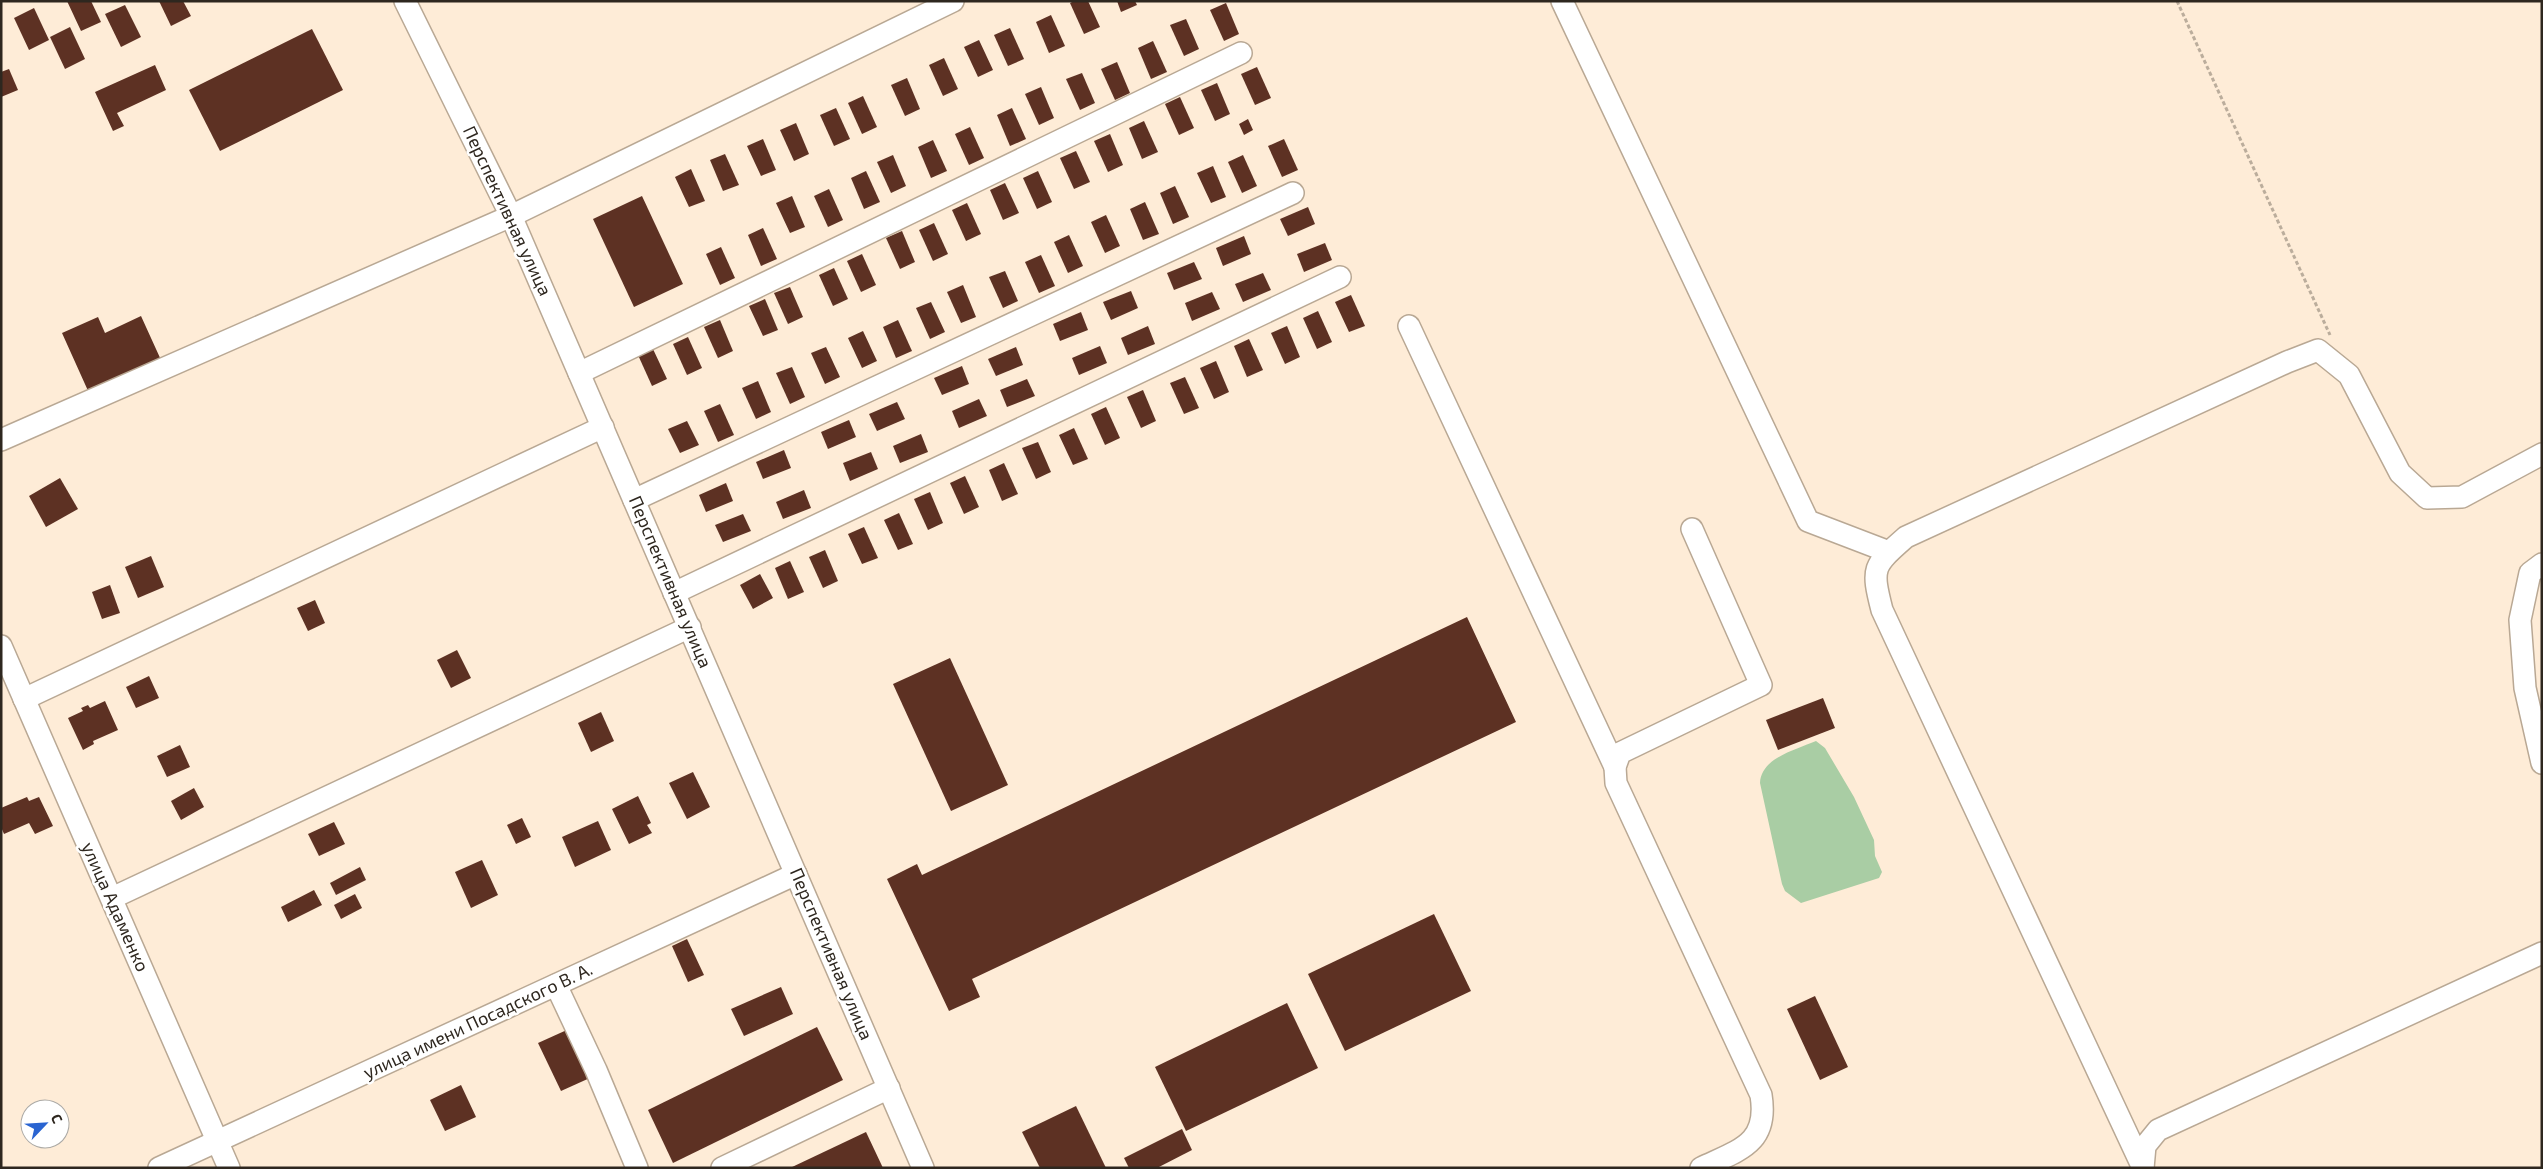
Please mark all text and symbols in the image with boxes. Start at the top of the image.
street label: Перспективная улица [459,122,557,299]
street label: Перспективная улица [625,492,717,671]
street label: улица Адаменко [78,838,154,975]
street label: Перспективная улица [786,864,878,1043]
street label: улица имени Посадского В. А. [359,957,596,1083]
north arrow [20,1099,70,1149]
text: С [48,1111,67,1126]

